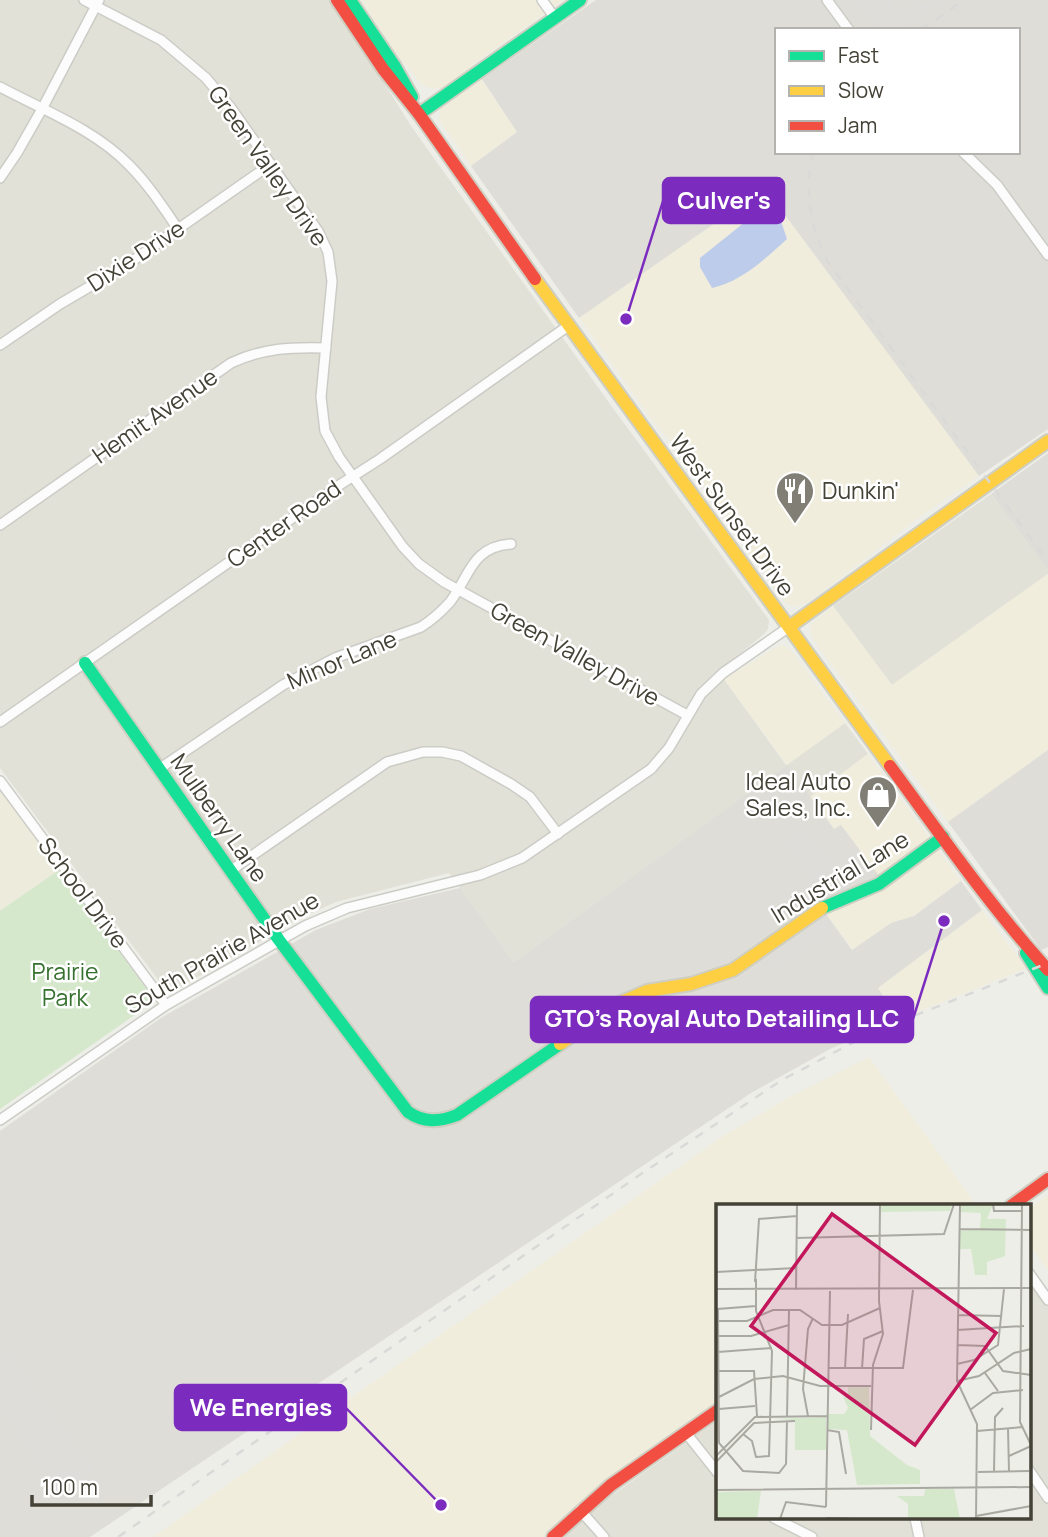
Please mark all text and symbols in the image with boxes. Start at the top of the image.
legend [775,28,1020,154]
text: Fast [838,41,879,69]
text: Slow [838,76,884,104]
street label: Green Valley Drive [201,79,336,252]
text: Jam [838,111,877,139]
callout: Culver's [663,178,784,223]
text: Culver's [677,183,771,216]
street label: Dixie Drive [81,212,190,299]
street label: Hemit Avenue [85,360,224,470]
street label: West Sunset Drive [663,427,803,602]
restaurant icon: Dunkin' [774,470,816,525]
street label: Center Road [220,472,347,574]
place label: Dunkin' [822,474,899,506]
street label: Green Valley Drive [485,593,666,713]
street label: Minor Lane [282,622,401,697]
street label: Mulberry Lane [164,747,276,888]
place label: Ideal Auto Sales, Inc. [745,765,851,823]
shop icon: Ideal Auto Sales, Inc. [857,774,899,829]
street label: Industrial Lane [765,822,914,930]
street label: School Drive [31,830,136,955]
street label: South Prairie Avenue [119,883,324,1021]
park label: Prairie Park [32,955,98,1013]
callout: GTO's Royal Auto Detailing LLC [531,997,913,1042]
text: GTO's Royal Auto Detailing LLC [545,1001,899,1034]
inset map [716,1204,1030,1520]
callout: We Energies [175,1385,346,1430]
text: We Energies [190,1390,332,1423]
scale bar [32,1464,150,1508]
text: 100 m [42,1473,98,1501]

